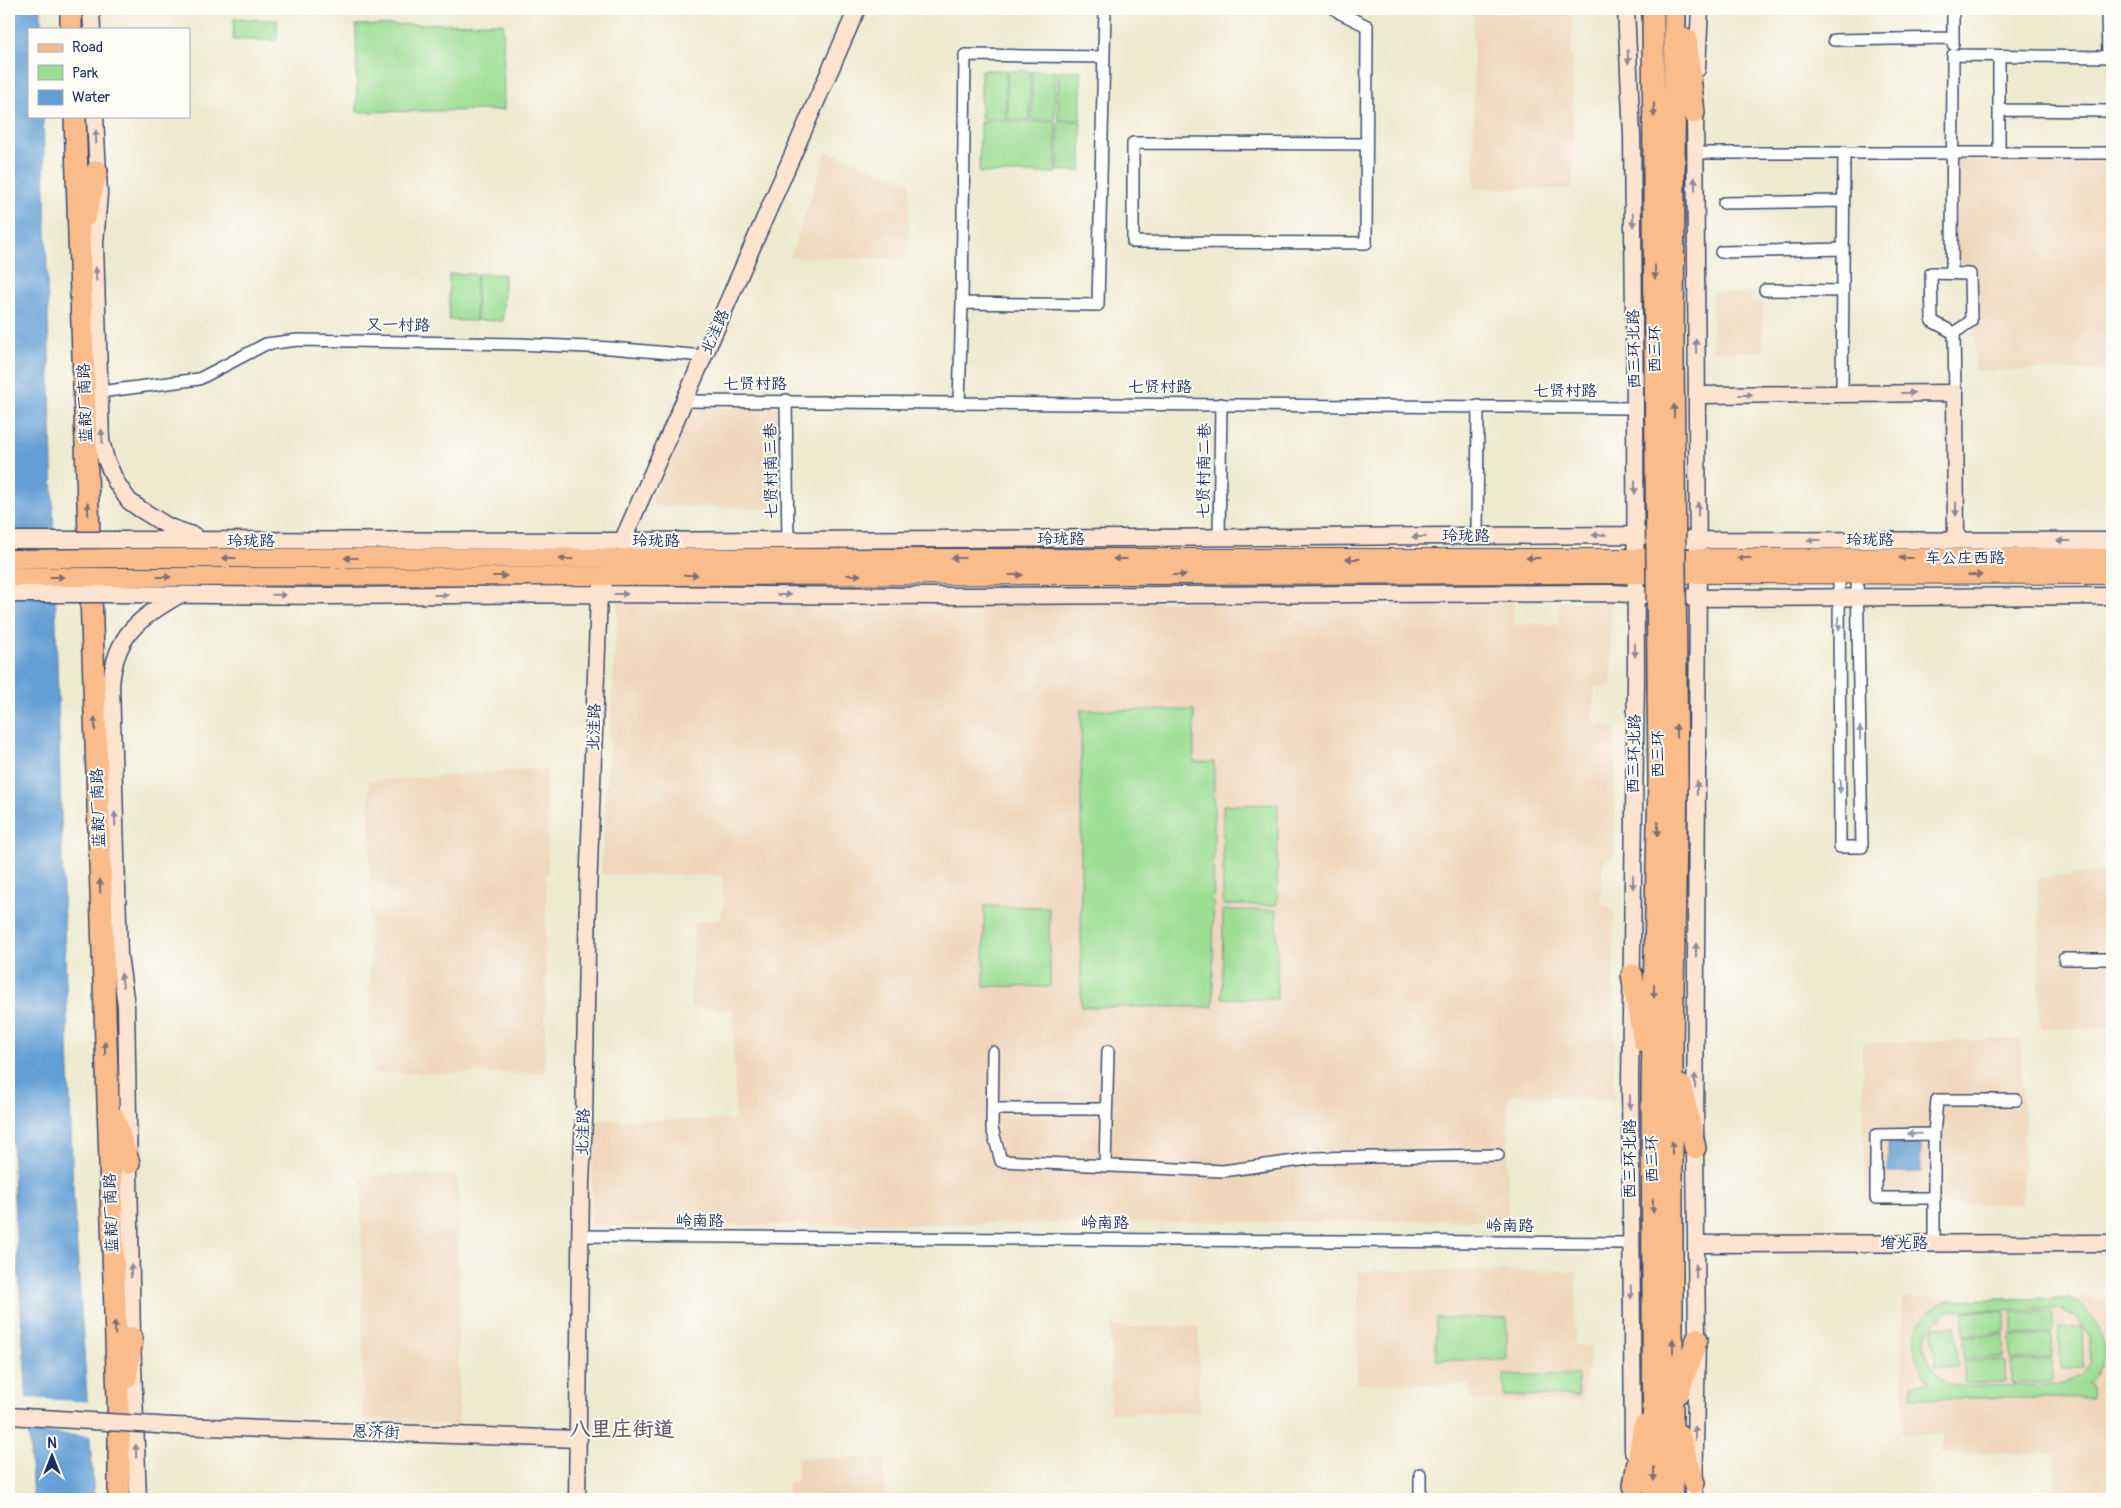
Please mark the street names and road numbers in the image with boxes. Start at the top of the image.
street label: 北洼路 [696,306,734,358]
street label: 西三环北路 [1623,309,1645,389]
street label: 又一村路 [366,314,430,336]
street label: 西三环 [1645,325,1665,373]
street label: 蓝靛厂南路 [74,363,96,443]
street label: 七贤村路 [723,374,787,394]
street label: 七贤村路 [1128,377,1192,397]
street label: 七贤村路 [1533,381,1597,401]
street label: 七贤村南三巷 [760,423,782,519]
street label: 七贤村南二巷 [1193,423,1215,519]
street label: 玲珑路 [1442,526,1490,546]
street label: 玲珑路 [1037,529,1085,549]
street label: 玲珑路 [1846,530,1894,550]
street label: 玲珑路 [227,531,275,551]
street label: 玲珑路 [632,531,680,551]
street label: 车公庄西路 [1925,548,2005,568]
street label: 北洼路 [583,703,605,751]
street label: 西三环北路 [1623,714,1645,794]
street label: 西三环 [1648,730,1668,778]
street label: 蓝靛厂南路 [87,768,109,848]
street label: 北洼路 [572,1108,594,1156]
street label: 西三环北路 [1620,1119,1640,1199]
street label: 西三环 [1642,1135,1662,1183]
street label: 蓝靛厂南路 [100,1173,122,1253]
street label: 岭南路 [676,1211,724,1231]
street label: 岭南路 [1081,1213,1129,1233]
street label: 岭南路 [1486,1216,1534,1236]
street label: 增光路 [1880,1233,1928,1253]
street label: 恩济街 [352,1421,400,1443]

